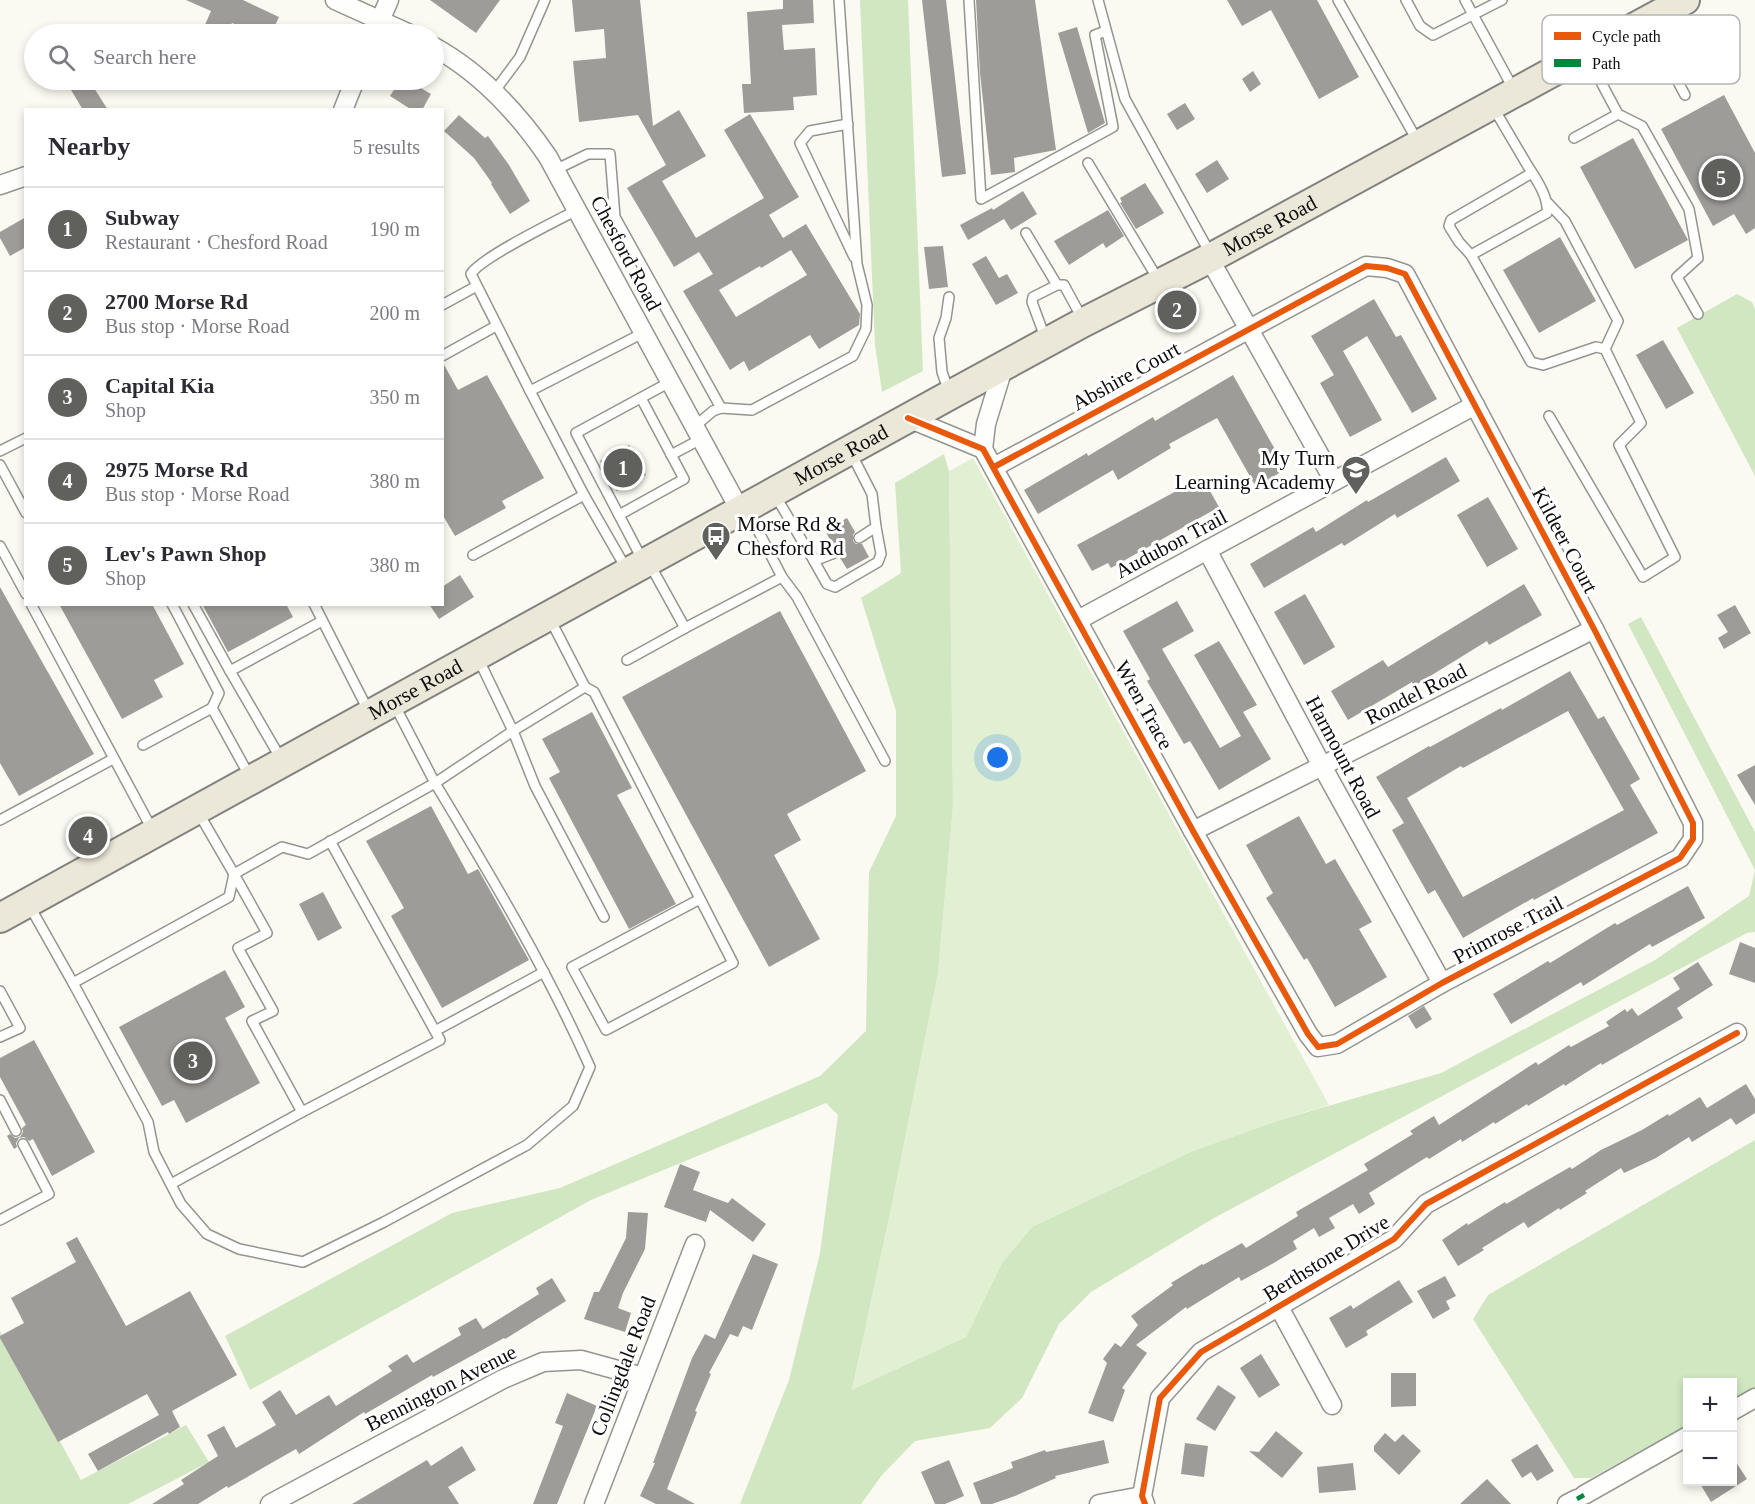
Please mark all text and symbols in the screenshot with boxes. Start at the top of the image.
legend [1542,15,1740,84]
search box [24,24,444,90]
text: Cycle path [1592,28,1661,46]
icon: search [45,41,78,74]
text: Search here [93,44,196,69]
text: Path [1592,55,1620,72]
text: Nearby [48,132,130,161]
text: 5 results [353,136,420,158]
pin: 5 [1702,156,1740,201]
street label: Morse Road [1218,190,1321,261]
street label: Chesford Road [586,191,667,315]
text: Subway [105,205,180,230]
text: 1 [63,218,73,240]
text: 190 m [369,218,420,240]
text: Restaurant · Chesford Road [105,231,328,253]
pin: 2 [1158,288,1196,332]
text: 2700 Morse Rd [105,289,248,314]
text: 2 [63,302,73,324]
text: 200 m [369,302,420,324]
text: Bus stop · Morse Road [105,315,289,337]
street label: Abshire Court [1068,336,1184,415]
text: Capital Kia [105,373,214,398]
text: 3 [63,386,73,408]
text: 350 m [369,386,420,408]
text: Shop [105,399,146,421]
street label: Morse Road [790,419,892,490]
pin: 1 [604,446,642,490]
place label: My Turn Learning Academy [1175,446,1335,494]
school or university icon: My Turn Learning Academy [1340,454,1372,496]
text: 2975 Morse Rd [105,457,248,482]
text: 4 [63,470,73,492]
text: 380 m [369,470,420,492]
text: Bus stop · Morse Road [105,483,289,505]
street label: Kildeer Court [1527,483,1603,597]
street label: Audubon Trail [1111,504,1231,583]
place label: Morse Rd & Chesford Rd [737,512,844,560]
bus stop icon: Morse Rd & Chesford Rd [700,520,732,562]
text: Lev's Pawn Shop [105,541,266,566]
text: 5 [63,554,73,576]
text: 380 m [369,554,420,576]
text: Shop [105,567,146,589]
street label: Morse Road [364,654,467,725]
street label: Wren Trace [1110,656,1178,754]
street label: Rondel Road [1361,658,1471,730]
street label: Harmount Road [1301,692,1385,823]
your location [983,743,1012,772]
pin: 4 [68,814,107,858]
street label: Primrose Trail [1449,891,1567,969]
pin: 3 [174,1038,212,1084]
street label: Berthstone Drive [1259,1210,1393,1306]
street label: Collingdale Road [585,1292,661,1439]
street label: Bennington Avenue [362,1340,520,1436]
map controls [1683,1378,1737,1486]
button: + [1683,1378,1737,1432]
button: − [1683,1432,1737,1486]

